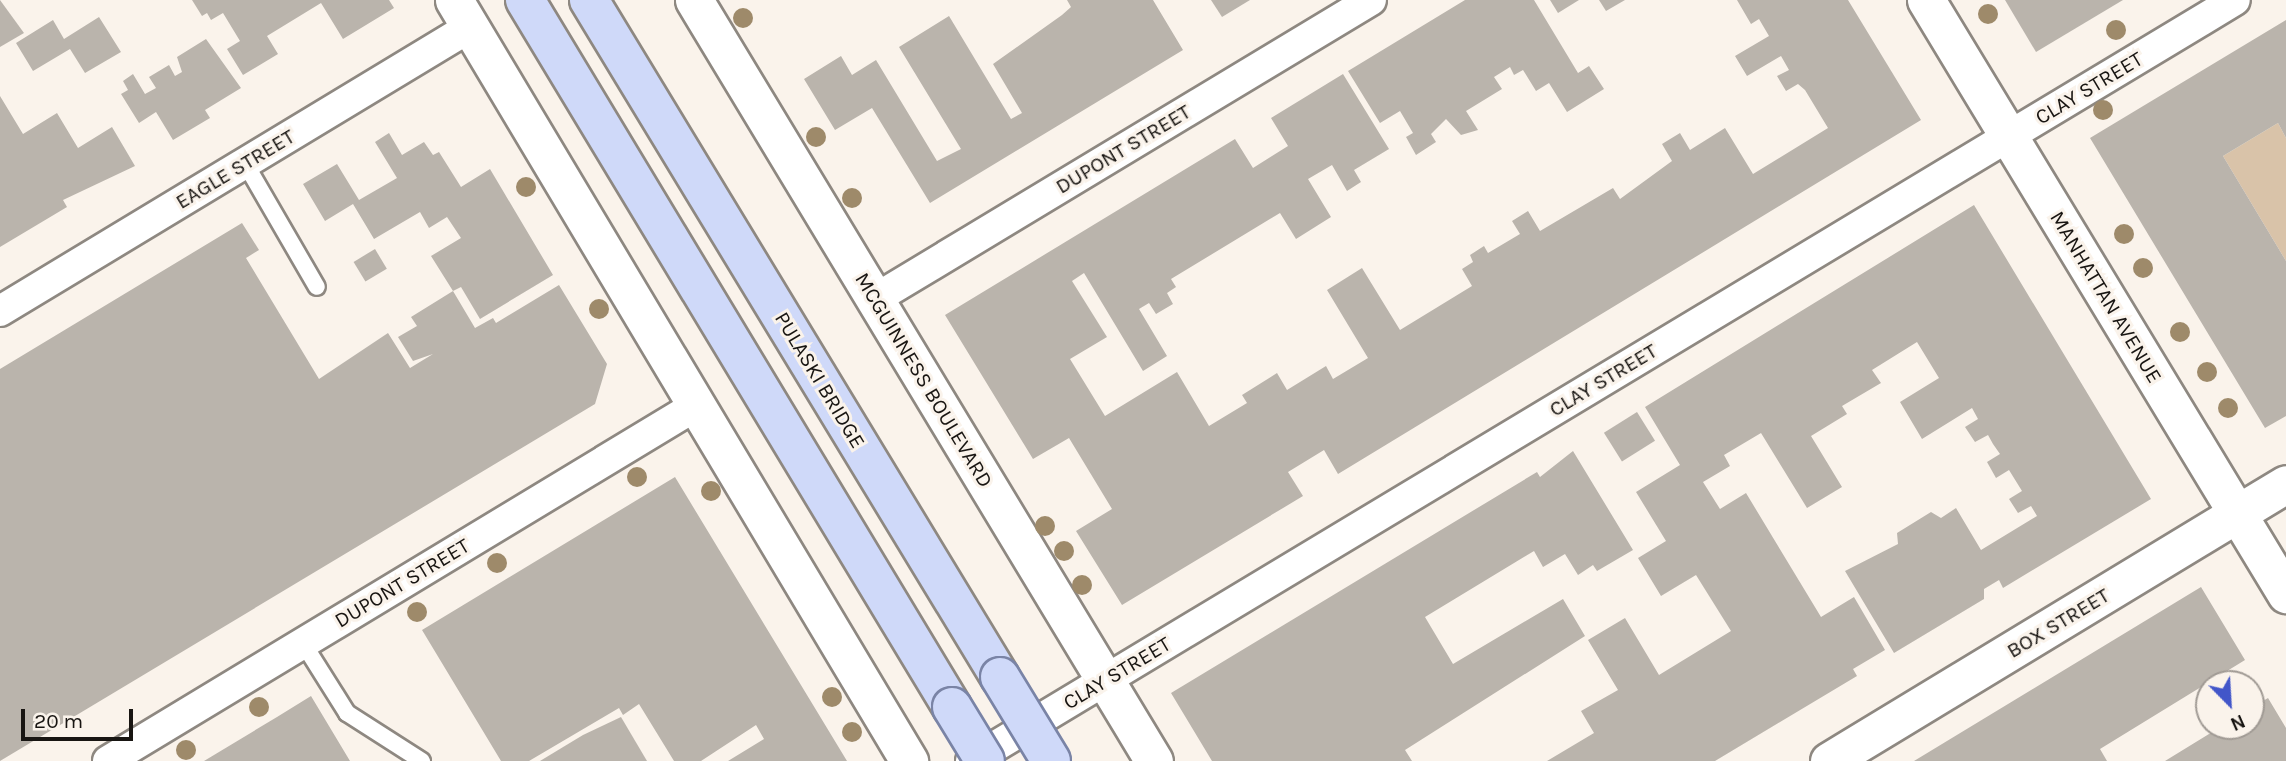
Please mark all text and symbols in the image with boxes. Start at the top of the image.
street label: CLAY STREET [2031,46,2147,130]
street label: DUPONT STREET [1051,99,1195,199]
street label: EAGLE STREET [171,124,299,214]
street label: MANHATTAN AVENUE [2045,207,2167,387]
street label: MCGUINNESS BOULEVARD [850,268,998,492]
street label: PULASKI BRIDGE [769,307,871,453]
street label: CLAY STREET [1545,338,1661,422]
street label: DUPONT STREET [330,533,474,633]
street label: BOX STREET [2002,583,2114,663]
street label: CLAY STREET [1059,631,1175,715]
north arrow [2195,670,2265,740]
scale bar [24,694,136,738]
text: 20 m [34,709,83,733]
text: N [2227,710,2248,735]

